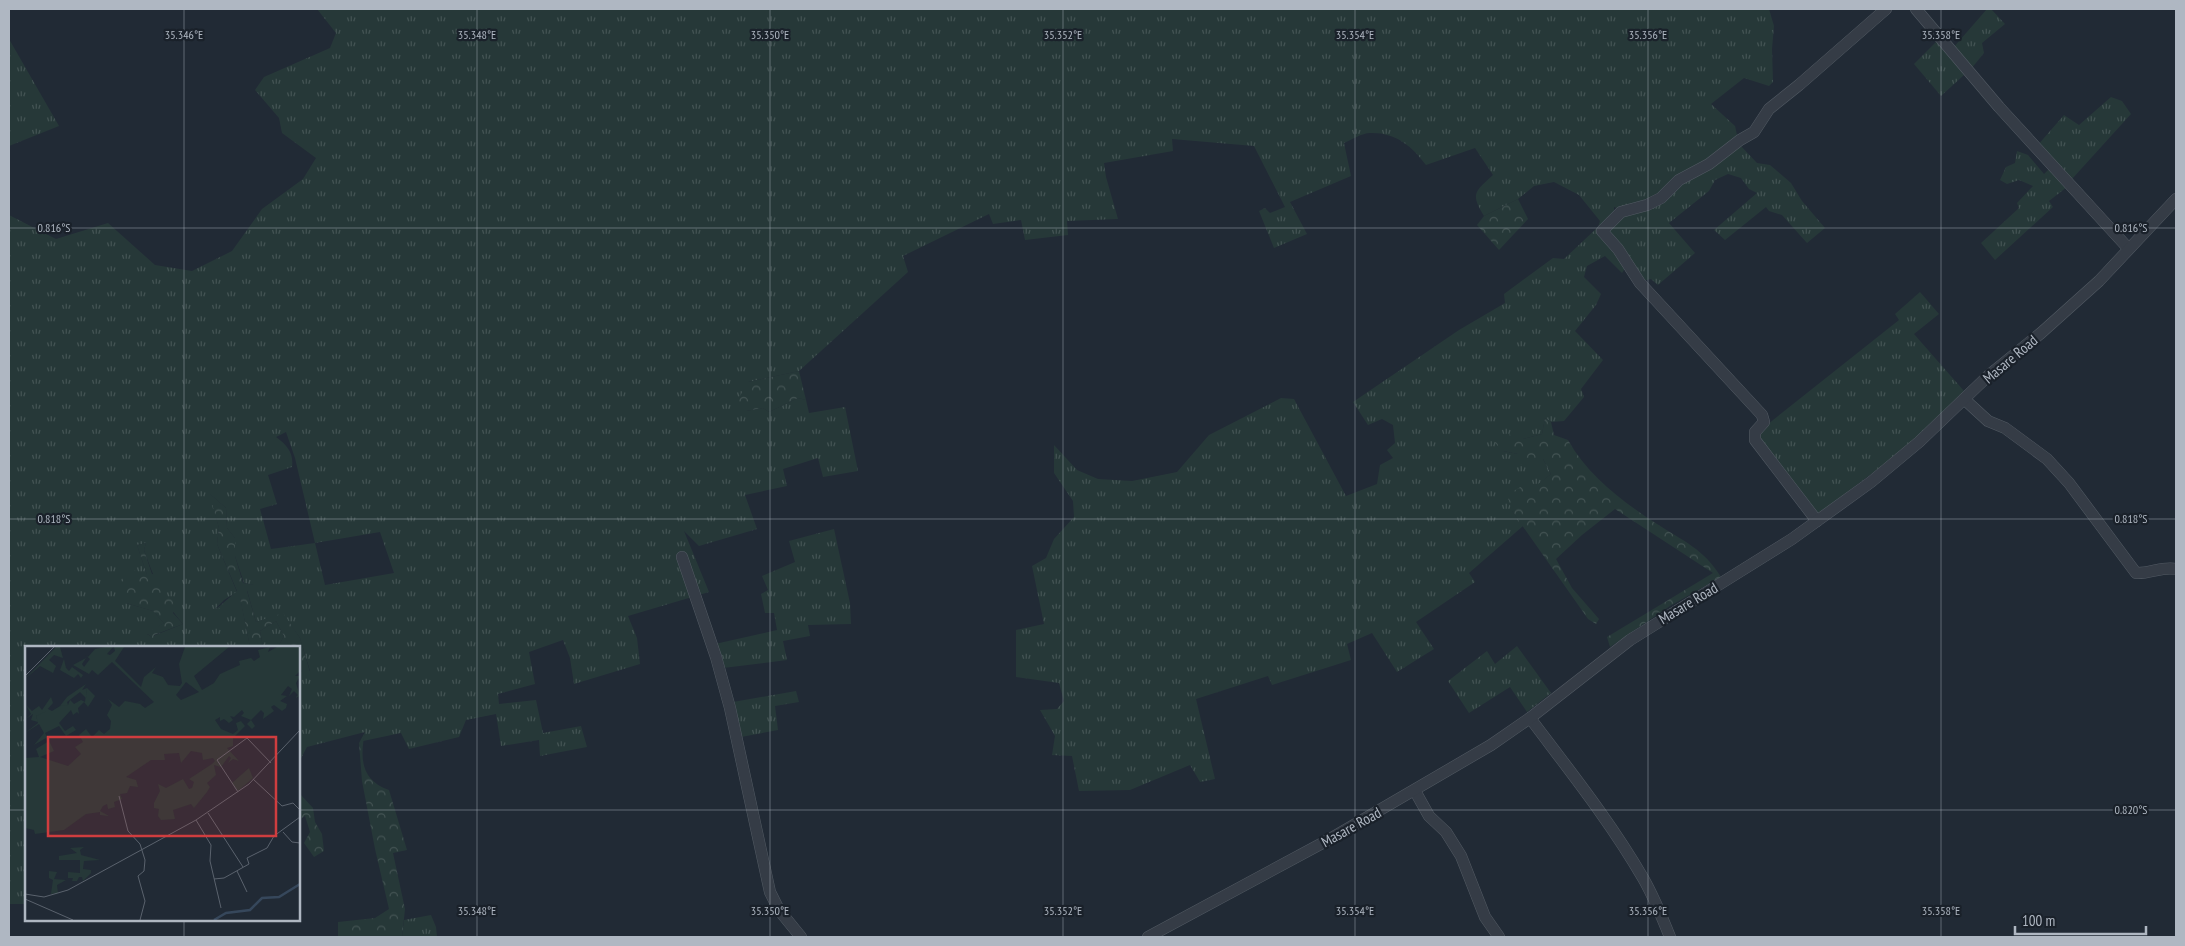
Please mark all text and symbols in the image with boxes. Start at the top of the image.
text: 35.346°E [165,27,203,42]
text: 35.348°E [458,27,496,42]
text: 35.350°E [751,27,789,42]
text: 35.352°E [1044,27,1082,42]
text: 35.354°E [1336,27,1374,42]
text: 35.356°E [1629,27,1667,42]
text: 35.358°E [1922,27,1960,42]
text: 0.816°S [38,220,70,235]
text: 0.816°S [2115,220,2147,235]
street label: Masare Road [1979,331,2041,387]
text: 0.818°S [38,511,70,526]
text: 0.818°S [2115,511,2147,526]
street label: Masare Road [1655,578,1721,628]
inset map [25,646,300,921]
text: 0.820°S [2115,802,2147,817]
street label: Masare Road [1318,803,1384,851]
text: 35.348°E [458,903,496,918]
text: 35.350°E [751,903,789,918]
text: 35.352°E [1044,903,1082,918]
text: 35.354°E [1336,903,1374,918]
text: 35.356°E [1629,903,1667,918]
text: 35.358°E [1922,903,1960,918]
scale bar [2015,904,2146,936]
text: 100 m [2022,911,2055,930]

